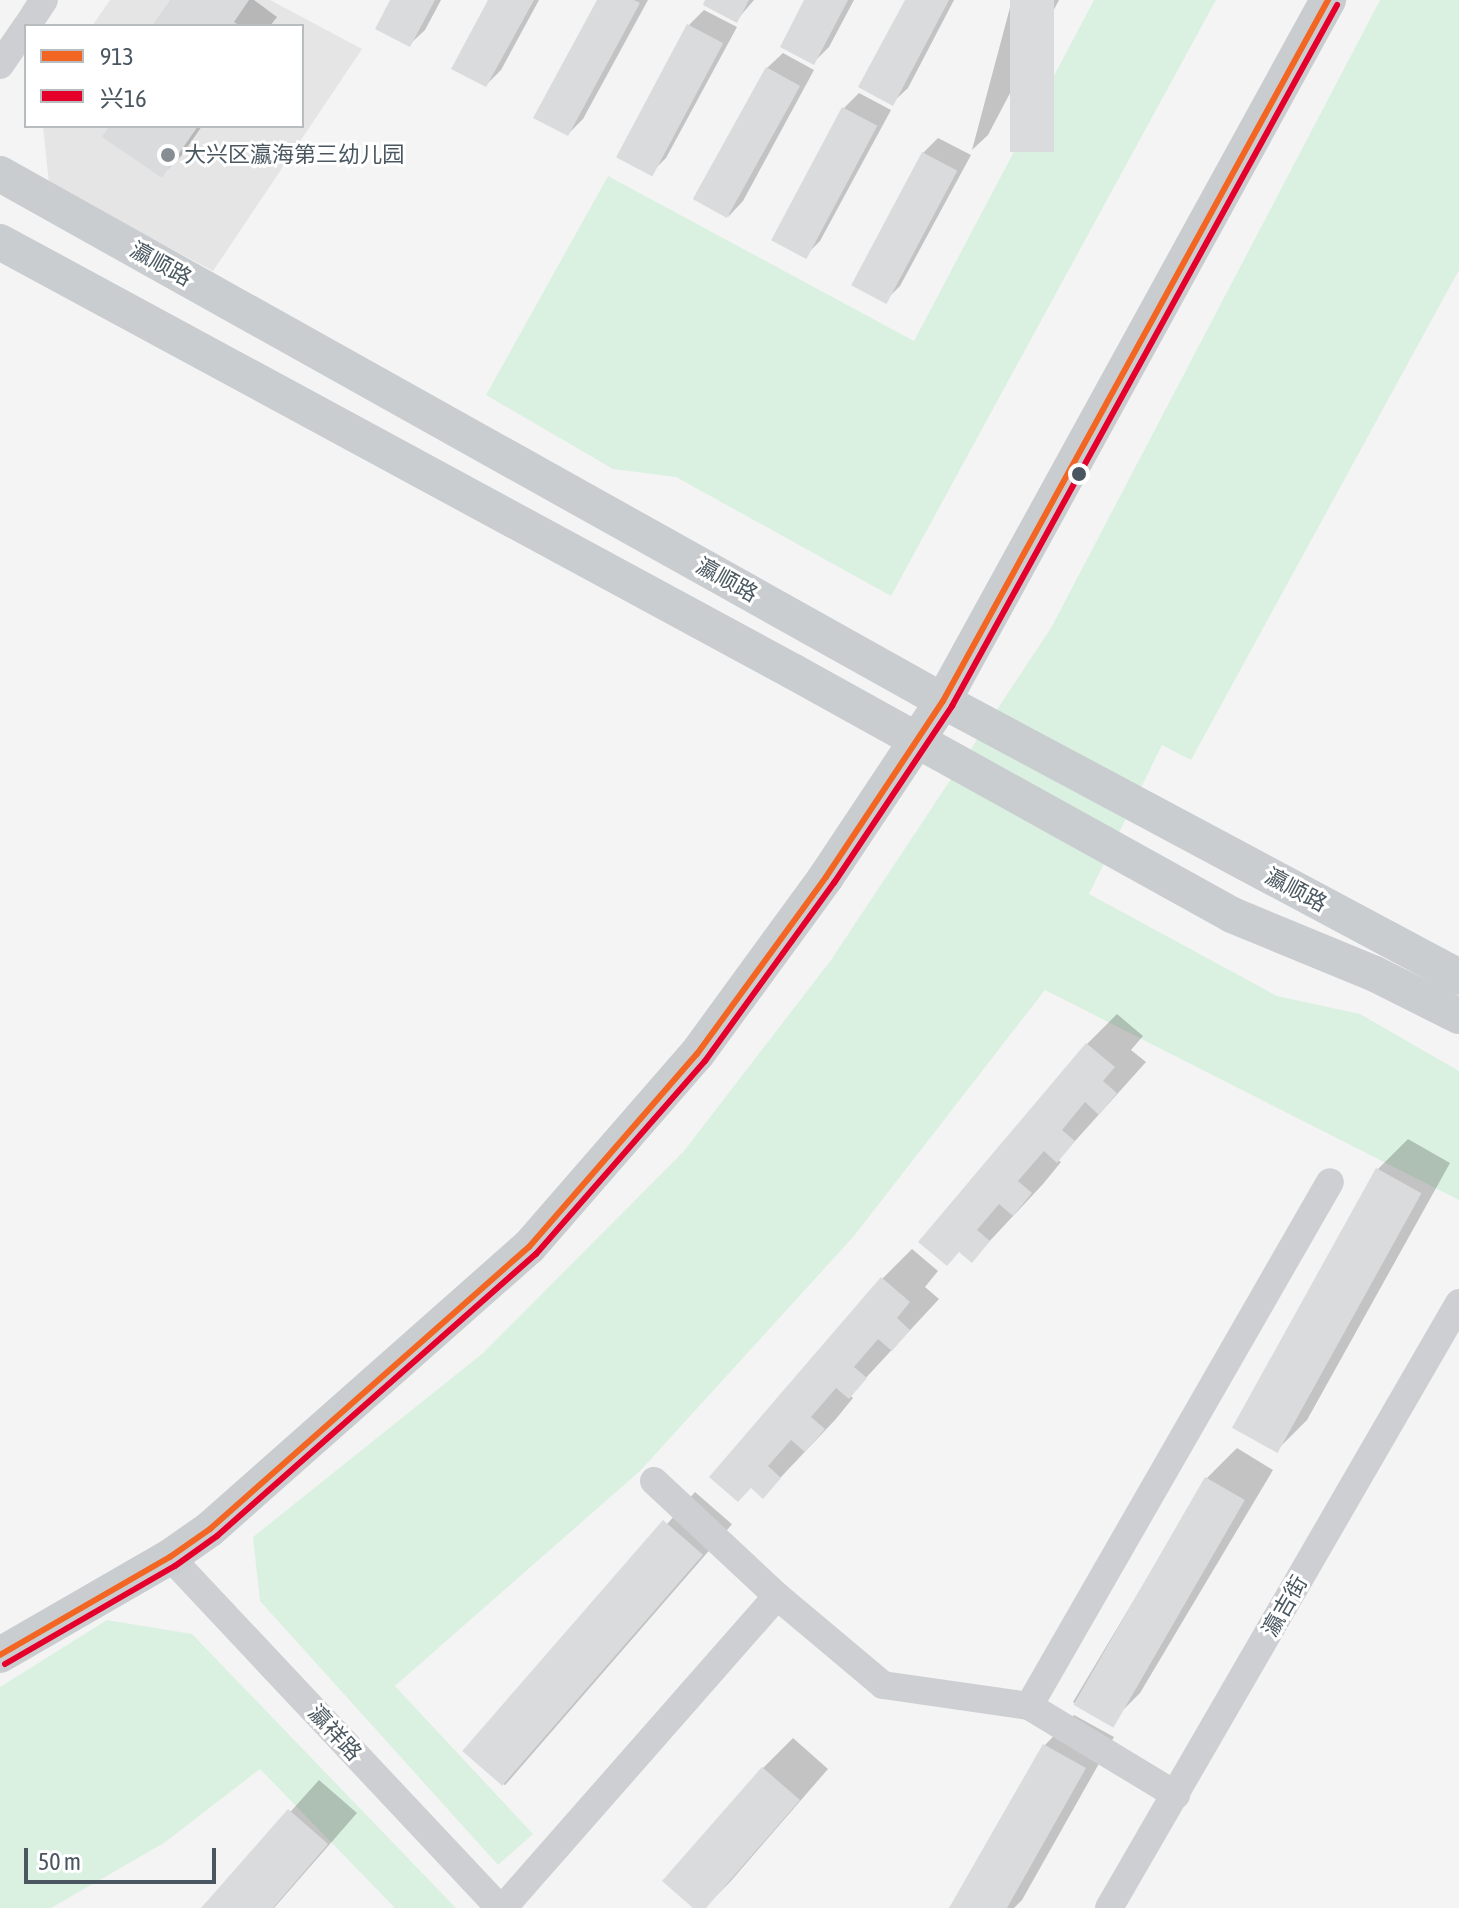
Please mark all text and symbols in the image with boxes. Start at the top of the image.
legend [24,24,304,128]
text: 913 [100,43,134,70]
text: 兴16 [100,85,147,112]
place label: 大兴区瀛海第三幼儿园 [184,142,404,168]
marker: 大兴区瀛海第三幼儿园 [159,146,177,164]
street label: 瀛顺路 [126,236,196,292]
unlabelled marker [1071,466,1087,482]
street label: 瀛顺路 [692,552,762,608]
street label: 瀛顺路 [1261,863,1331,917]
street label: 瀛吉街 [1257,1571,1313,1641]
street label: 瀛祥路 [303,1700,367,1766]
scale bar [28,1832,220,1882]
text: 50 m [38,1848,81,1875]

